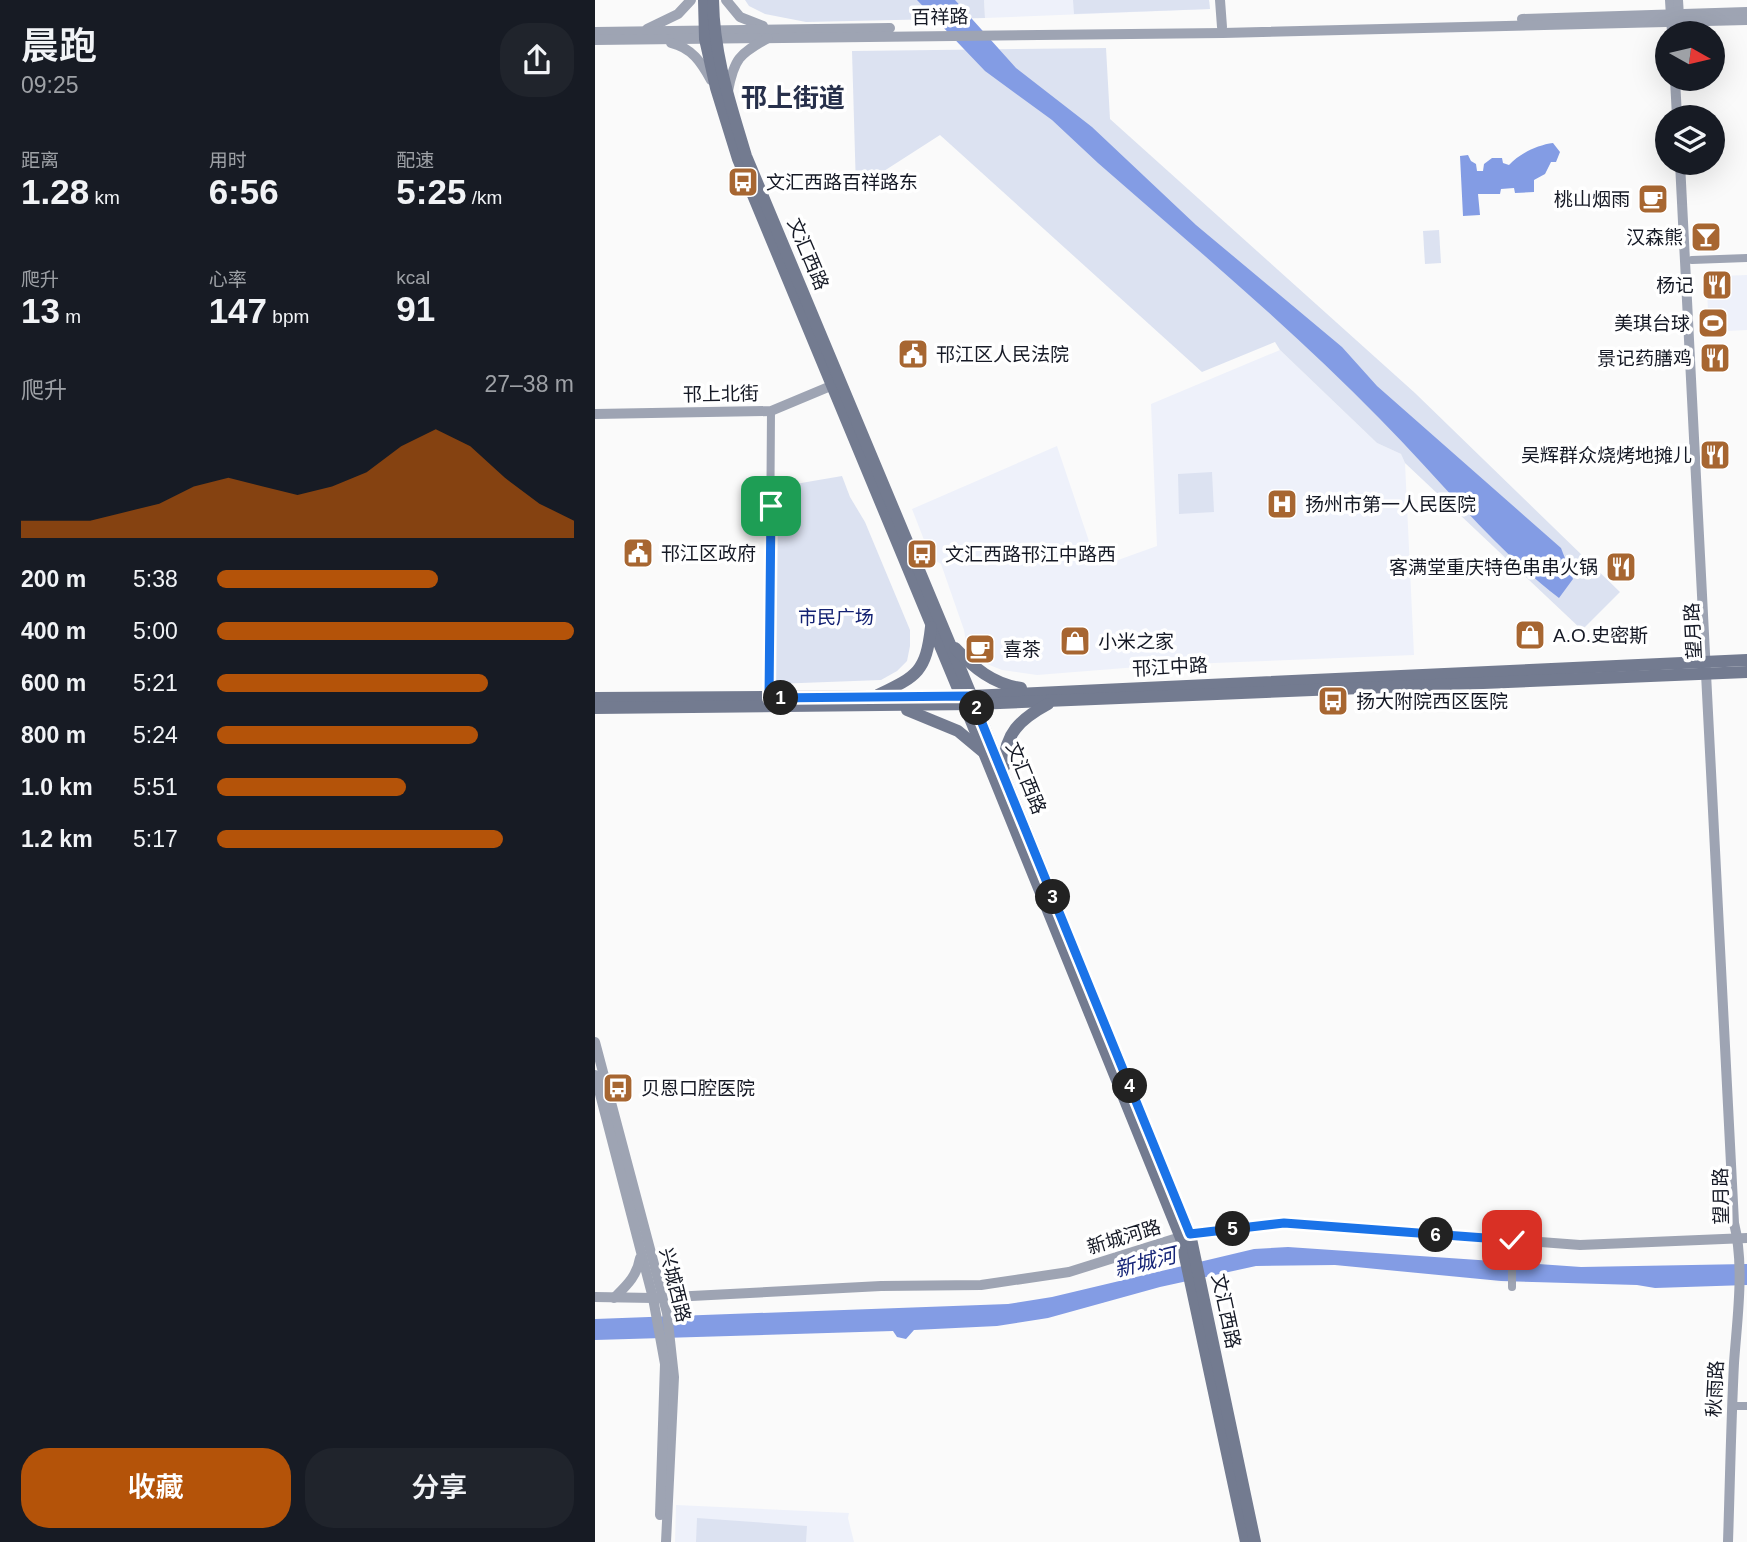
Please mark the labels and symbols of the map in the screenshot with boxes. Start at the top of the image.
street label: 百祥路 [911,6,969,28]
north arrow [1655,21,1725,91]
district label: 邗上街道 [741,83,845,113]
bus stop icon: 文汇西路百祥路东 [726,165,760,199]
place label: 文汇西路百祥路东 [766,172,918,193]
cafe icon: 桃山烟雨 [1636,182,1670,216]
place label: 桃山烟雨 [1554,189,1630,210]
street label: 文汇西路 [783,215,833,293]
bar icon: 汉森熊 [1689,220,1723,254]
place label: 汉森熊 [1626,227,1683,248]
restaurant icon: 杨记 [1700,268,1734,302]
place label: 杨记 [1656,275,1694,296]
sports icon: 美琪台球 [1696,306,1730,340]
place label: 美琪台球 [1614,313,1690,334]
public building icon: 邗江区人民法院 [896,337,930,371]
restaurant icon: 景记药膳鸡 [1698,341,1732,375]
place label: 邗江区人民法院 [936,344,1069,365]
place label: 景记药膳鸡 [1597,348,1692,369]
street label: 邗上北街 [683,383,759,405]
restaurant icon: 吴辉群众烧烤地摊儿 [1698,438,1732,472]
place label: 吴辉群众烧烤地摊儿 [1521,445,1692,466]
pin [741,476,801,536]
hospital icon: 扬州市第一人民医院 [1265,487,1299,521]
place label: 扬州市第一人民医院 [1305,494,1476,515]
public building icon: 邗江区政府 [621,536,655,570]
bus stop icon: 文汇西路邗江中路西 [905,537,939,571]
place label: 邗江区政府 [661,543,756,564]
place label: 文汇西路邗江中路西 [945,544,1116,565]
restaurant icon: 客满堂重庆特色串串火锅 [1604,550,1638,584]
place label: 客满堂重庆特色串串火锅 [1389,557,1598,578]
street label: 望月路 [1681,602,1705,660]
park label: 市民广场 [798,607,874,628]
shop icon: A.O.史密斯 [1513,618,1547,652]
shop icon: 小米之家 [1058,624,1092,658]
place label: A.O.史密斯 [1553,625,1648,646]
place label: 小米之家 [1098,631,1174,652]
cafe icon: 喜茶 [963,632,997,666]
place label: 喜茶 [1003,639,1041,660]
street label: 邗江中路 [1131,655,1209,679]
pin: 1 [763,680,799,716]
bus stop icon: 扬大附院西区医院 [1316,684,1350,718]
pin: 2 [959,690,995,726]
place label: 扬大附院西区医院 [1356,691,1508,712]
street label: 文汇西路 [1002,739,1050,817]
pin: 3 [1035,880,1071,914]
pin: 4 [1113,1068,1147,1104]
bus stop icon: 贝恩口腔医院 [601,1071,635,1105]
place label: 贝恩口腔医院 [641,1078,755,1099]
street label: 望月路 [1710,1167,1732,1225]
pin [1482,1210,1542,1270]
pin: 5 [1215,1212,1251,1246]
street label: 新城河路 [1085,1216,1163,1258]
pin: 6 [1419,1218,1453,1252]
water label: 新城河 [1112,1242,1182,1281]
street label: 兴城西路 [656,1246,694,1324]
street label: 文汇西路 [1208,1272,1244,1350]
street label: 秋雨路 [1703,1360,1727,1418]

